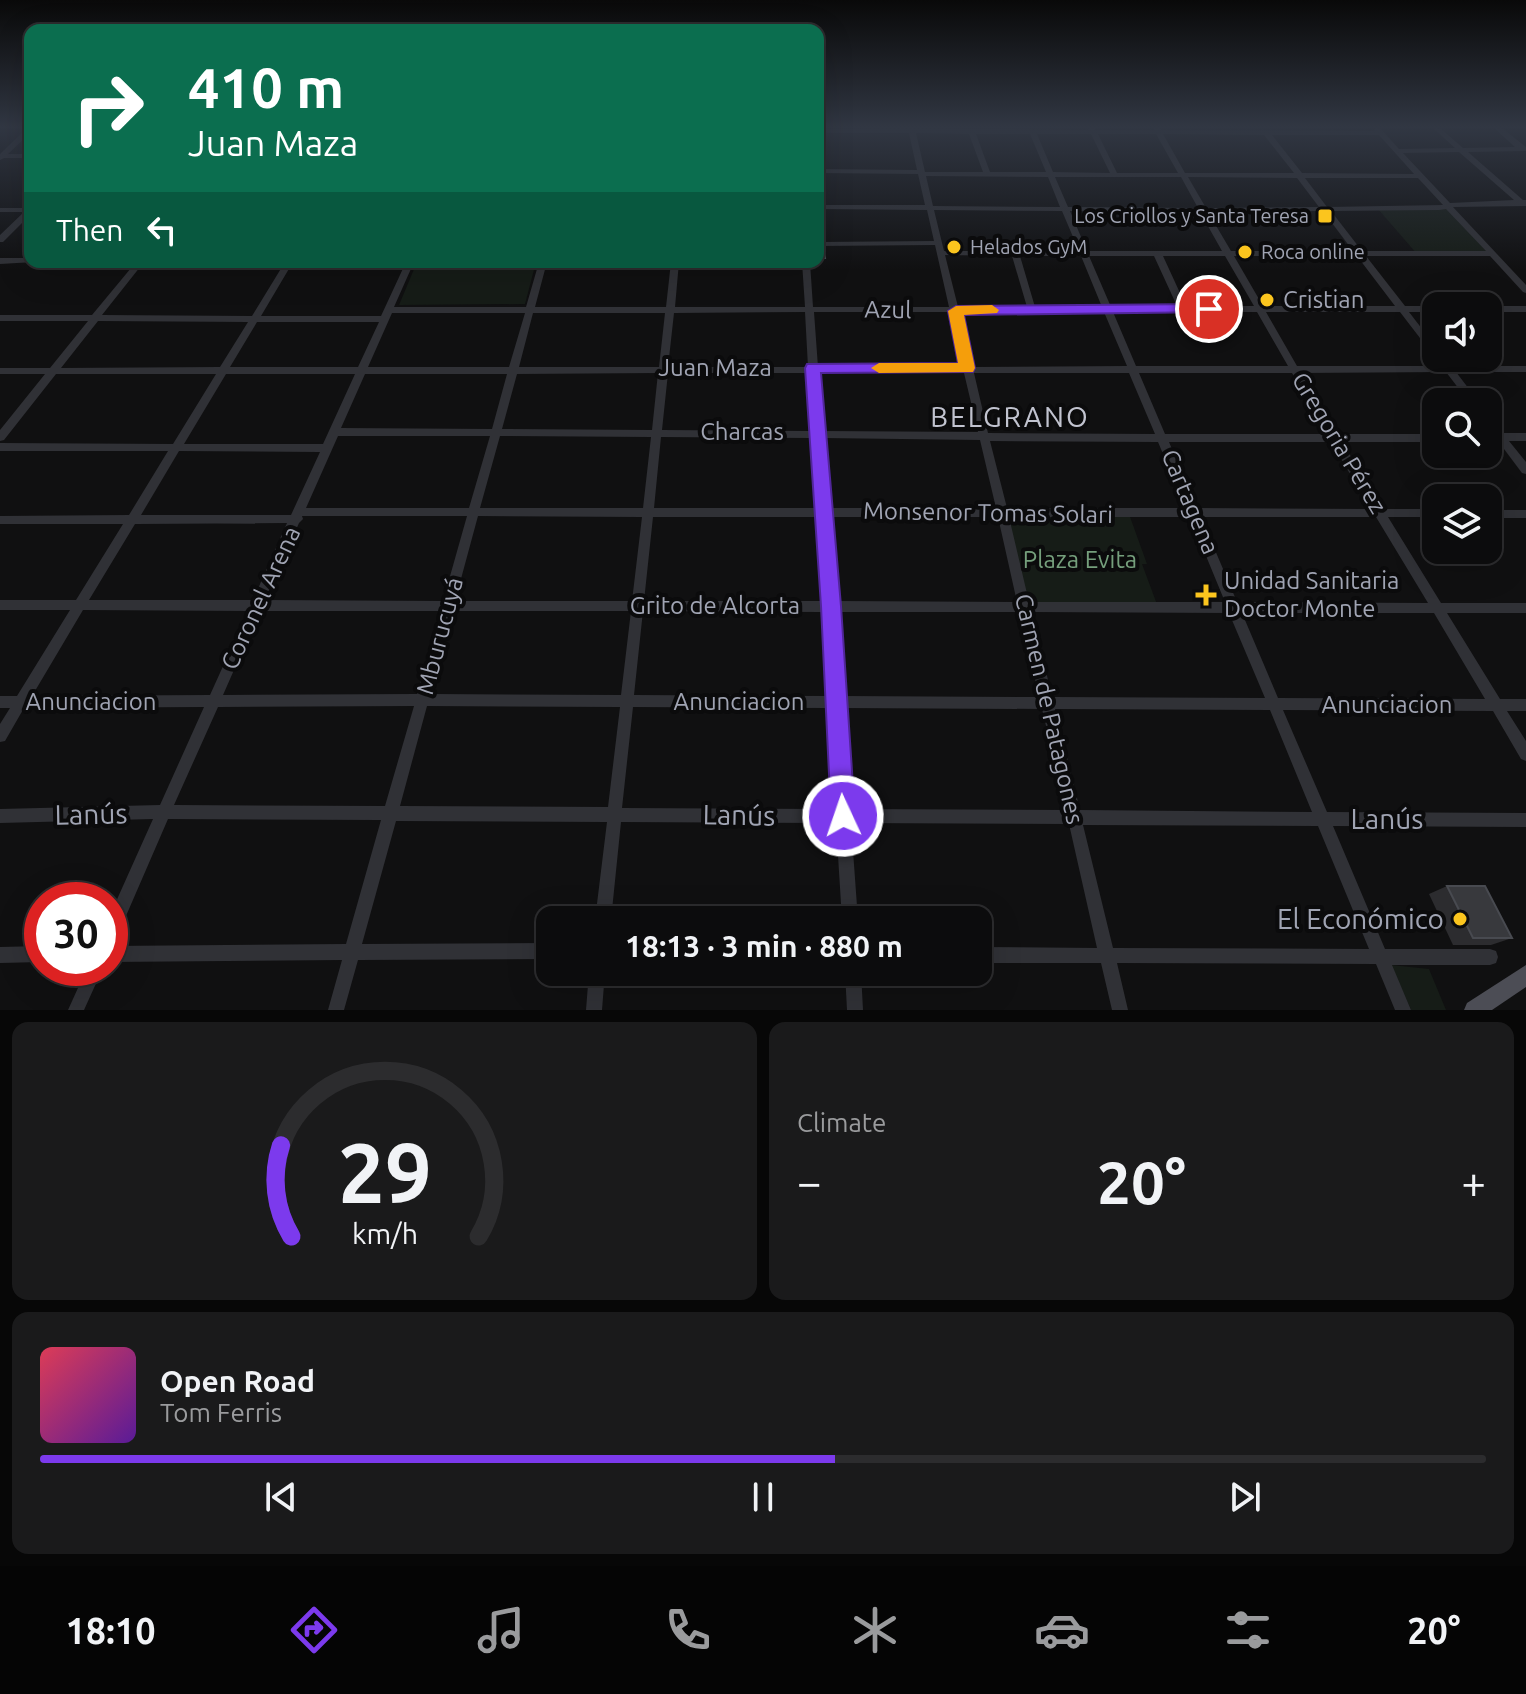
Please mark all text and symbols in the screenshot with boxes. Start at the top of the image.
icon: right [56,56,160,160]
text: 410 m [188,56,344,119]
text: Juan Maza [188,122,358,163]
place label: Los Criollos y Santa Teresa [1074,204,1309,227]
marker: Los Criollos y Santa Teresa [1316,207,1334,225]
icon: left [140,208,184,252]
text: Then [56,213,124,247]
place label: Helados GyM [970,235,1087,258]
marker: Helados GyM [945,238,963,256]
place label: Roca online [1261,240,1365,263]
marker: Roca online [1236,243,1254,261]
pin [1175,275,1243,343]
place label: Cristian [1283,286,1364,313]
icon: arrive [1187,287,1231,331]
marker: Cristian [1258,291,1276,309]
map controls [1422,292,1502,564]
button: sound [1422,292,1502,372]
street label: Azul [864,296,912,323]
street label: Juan Maza [658,354,772,381]
street label: Gregoria Pérez [1287,368,1392,518]
button: search [1422,388,1502,468]
district label: BELGRANO [930,401,1090,432]
street label: Charcas [700,418,784,445]
street label: Cartagena [1156,445,1225,558]
button: layers [1422,484,1502,564]
street label: Monsenor Tomas Solari [863,497,1113,528]
street label: Coronel Arena [216,522,305,674]
park label: Plaza Evita [1023,546,1137,573]
place label: Unidad Sanitaria Doctor Monte [1224,567,1399,622]
street label: Mburucuyá [411,574,468,697]
marker: Unidad Sanitaria Doctor Monte [1195,584,1217,606]
street label: Carmen de Patagones [1010,591,1089,827]
street label: Grito de Alcorta [630,592,800,619]
street label: Anunciacion [26,688,156,715]
street label: Anunciacion [674,688,804,715]
street label: Anunciacion [1322,691,1452,718]
position arrow [801,774,885,858]
street label: Lanús [54,797,128,830]
street label: Lanús [702,798,776,831]
street label: Lanús [1351,803,1423,834]
speed limit sign: 30 [24,882,128,986]
place label: El Económico [1277,903,1444,934]
marker: El Económico [1451,910,1469,928]
text: 18:13 · 3 min · 880 m [625,929,903,963]
text: Climate [797,1108,886,1137]
text: 29 [338,1125,431,1219]
text: 20° [1097,1148,1186,1215]
text: − [797,1157,822,1206]
text: + [1461,1157,1486,1206]
text: km/h [352,1217,418,1249]
text: Open Road [160,1364,315,1398]
text: Tom Ferris [160,1398,282,1427]
icon: previous [259,1475,303,1519]
icon: pause [741,1475,785,1519]
icon: next [1223,1475,1267,1519]
icon: directions [286,1602,342,1658]
icon: music [473,1602,529,1658]
icon: phone [660,1602,716,1658]
icon: climate [847,1602,903,1658]
icon: car [1034,1602,1090,1658]
icon: filters [1220,1602,1276,1658]
text: 18:10 [65,1610,155,1651]
text: 20° [1407,1610,1461,1651]

